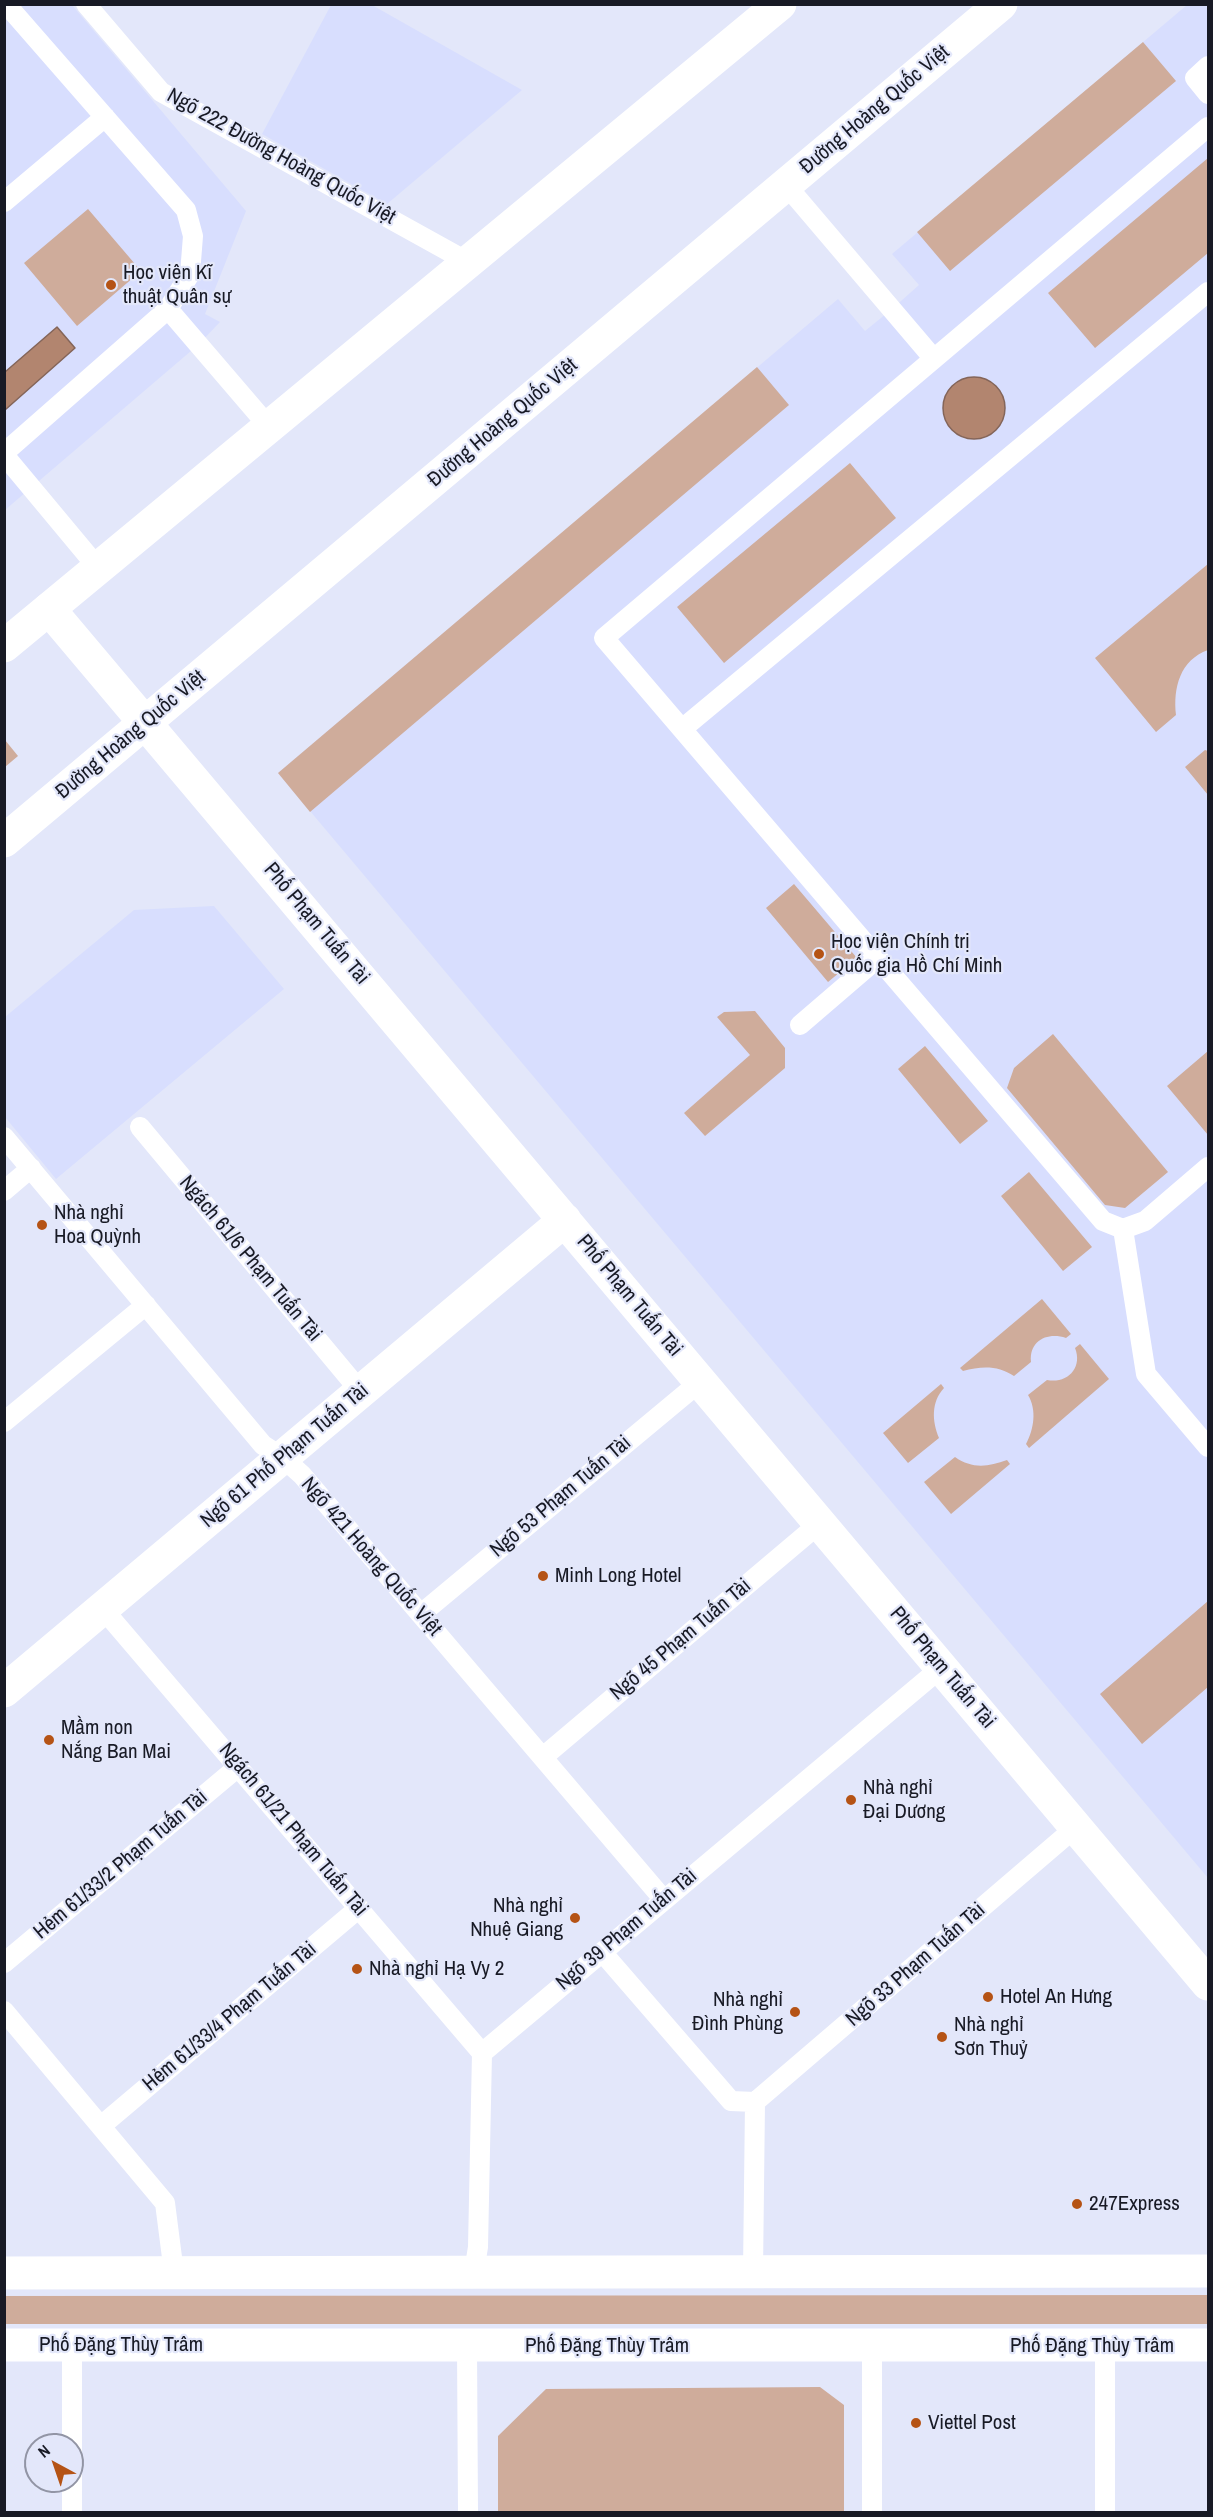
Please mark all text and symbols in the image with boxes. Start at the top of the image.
street label: Đường Hoàng Quốc Việt [795,40,955,180]
street label: Ngõ 222 Đường Hoàng Quốc Việt [162,84,400,230]
place label: Học viện Kĩ thuật Quân sự [123,260,231,310]
marker: Học viện Kĩ thuật Quân sự [104,278,118,292]
street label: Đường Hoàng Quốc Việt [423,353,583,493]
street label: Đường Hoàng Quốc Việt [51,665,211,805]
street label: Phố Phạm Tuấn Tài [258,858,374,990]
place label: Học viện Chính trị Quốc gia Hồ Chí Minh [831,929,1002,979]
marker: Học viện Chính trị Quốc gia Hồ Chí Minh [812,947,826,961]
street label: Ngách 61/6 Phạm Tuấn Tài [173,1171,327,1347]
place label: Nhà nghỉ Hoa Quỳnh [54,1200,141,1250]
marker: Nhà nghỉ Hoa Quỳnh [35,1218,49,1232]
street label: Phố Phạm Tuấn Tài [571,1230,687,1362]
street label: Ngõ 61 Phố Phạm Tuấn Tài [196,1378,374,1534]
street label: Ngõ 53 Phạm Tuấn Tài [486,1431,636,1563]
street label: Ngõ 421 Hoàng Quốc Việt [295,1473,447,1641]
place label: Minh Long Hotel [555,1563,681,1589]
marker: Minh Long Hotel [536,1569,550,1583]
street label: Ngõ 45 Phạm Tuấn Tài [606,1574,756,1706]
street label: Phố Phạm Tuấn Tài [884,1602,1000,1734]
place label: Mầm non Nắng Ban Mai [61,1715,171,1765]
marker: Mầm non Nắng Ban Mai [42,1733,56,1747]
street label: Ngách 61/21 Phạm Tuấn Tài [213,1738,373,1922]
place label: Nhà nghỉ Đại Dương [863,1775,945,1825]
street label: Hẻm 61/33/2 Phạm Tuấn Tài [29,1785,213,1945]
marker: Nhà nghỉ Đại Dương [844,1793,858,1807]
street label: Ngõ 39 Phạm Tuấn Tài [552,1864,702,1996]
place label: Nhà nghỉ Nhuệ Giang [470,1893,563,1943]
street label: Ngõ 33 Phạm Tuấn Tài [841,1898,991,2032]
marker: Nhà nghỉ Nhuệ Giang [568,1911,582,1925]
street label: Hẻm 61/33/4 Phạm Tuấn Tài [138,1937,322,2097]
place label: Nhà nghỉ Hạ Vy 2 [369,1956,504,1982]
marker: Nhà nghỉ Hạ Vy 2 [350,1962,364,1976]
place label: Hotel An Hưng [1000,1984,1112,2010]
place label: Nhà nghỉ Đình Phùng [692,1987,783,2037]
marker: Hotel An Hưng [981,1990,995,2004]
marker: Nhà nghỉ Đình Phùng [788,2005,802,2019]
place label: Nhà nghỉ Sơn Thuỷ [954,2012,1028,2062]
marker: Nhà nghỉ Sơn Thuỷ [935,2030,949,2044]
place label: 247Express [1089,2191,1180,2217]
marker: 247Express [1070,2197,1084,2211]
street label: Phố Đặng Thùy Trâm [39,2332,203,2358]
street label: Phố Đặng Thùy Trâm [525,2333,689,2359]
street label: Phố Đặng Thùy Trâm [1010,2333,1174,2359]
place label: Viettel Post [928,2410,1016,2436]
marker: Viettel Post [909,2416,923,2430]
north arrow [24,2433,84,2493]
text: N [33,2439,54,2462]

